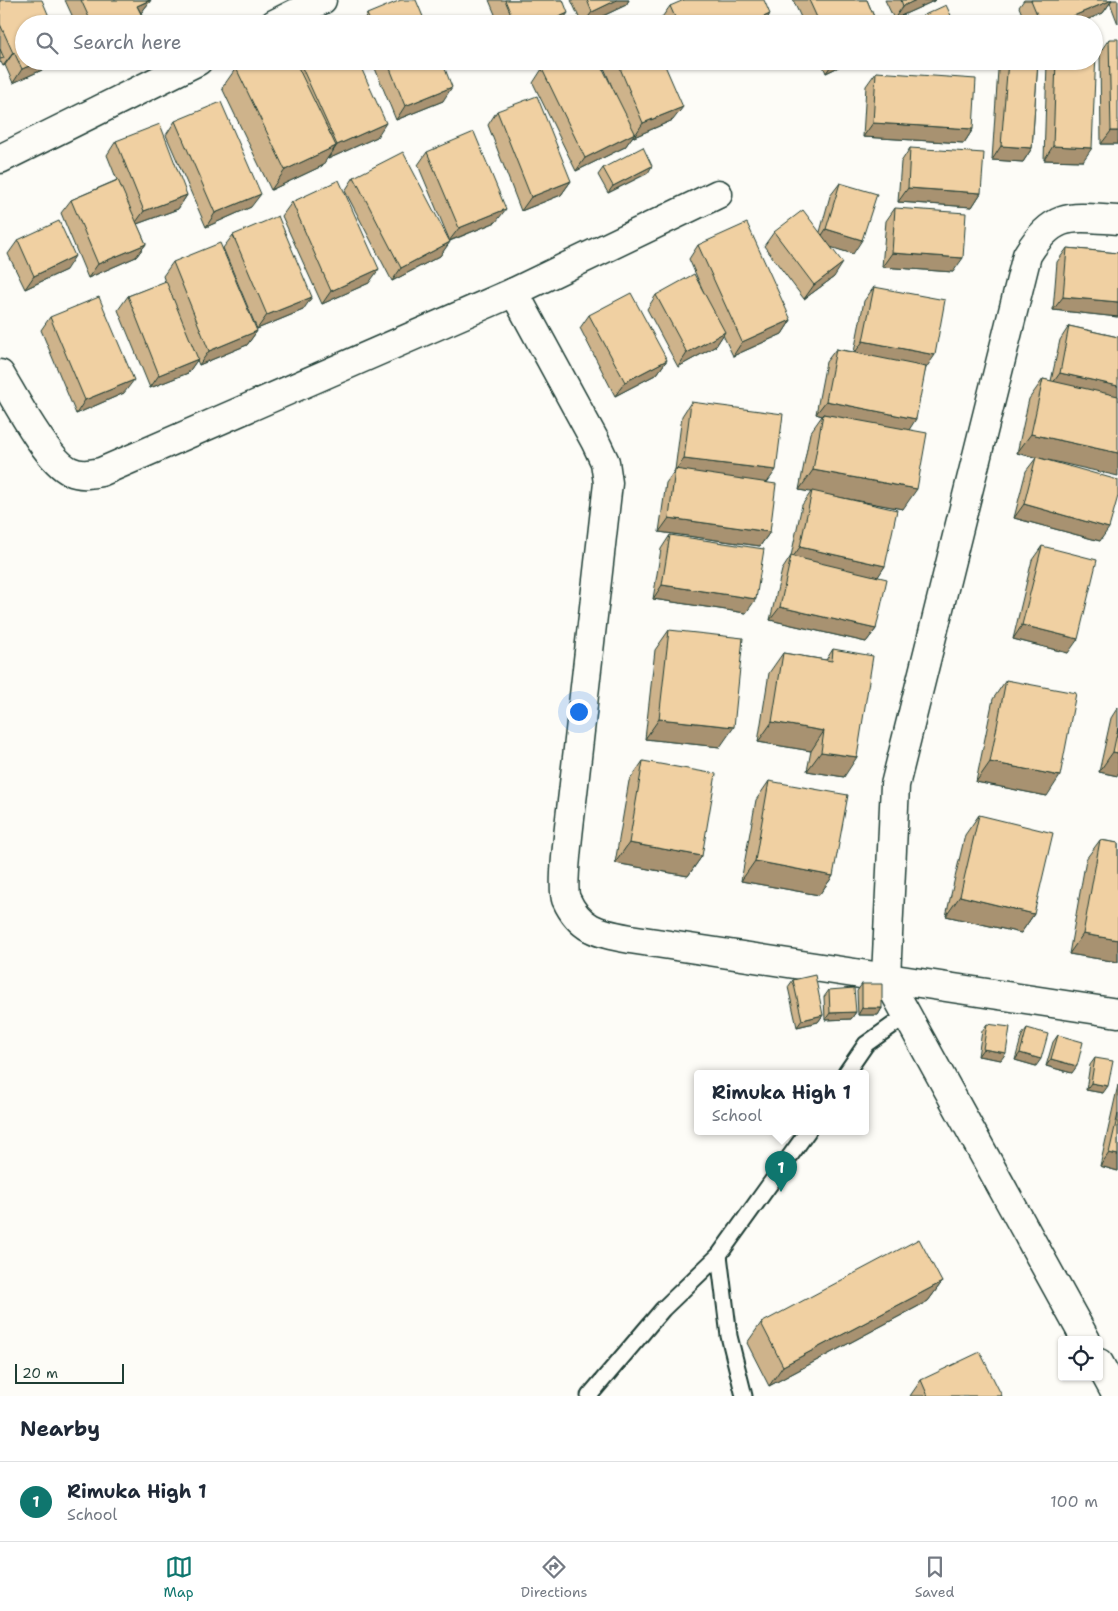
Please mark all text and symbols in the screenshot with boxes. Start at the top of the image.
search box [15,15,1103,70]
icon: search [33,29,61,57]
text: Search here [73,30,182,55]
your location [566,699,592,725]
popup [694,1070,869,1135]
text: Rimuka High 1 [712,1080,851,1105]
text: School [712,1105,762,1126]
pin: 1 [765,1151,797,1192]
map controls [1058,1336,1103,1381]
button: locate [1058,1336,1103,1381]
scale bar [15,1361,124,1384]
text: 20 m [22,1364,58,1382]
text: Nearby [20,1415,100,1443]
text: Rimuka High 1 [67,1479,207,1504]
text: 1 [32,1491,40,1512]
text: 100 m [1050,1491,1098,1512]
text: School [67,1504,117,1525]
tab: Map [164,1553,194,1601]
tab: Directions [521,1553,587,1601]
tab: Saved [915,1553,954,1601]

